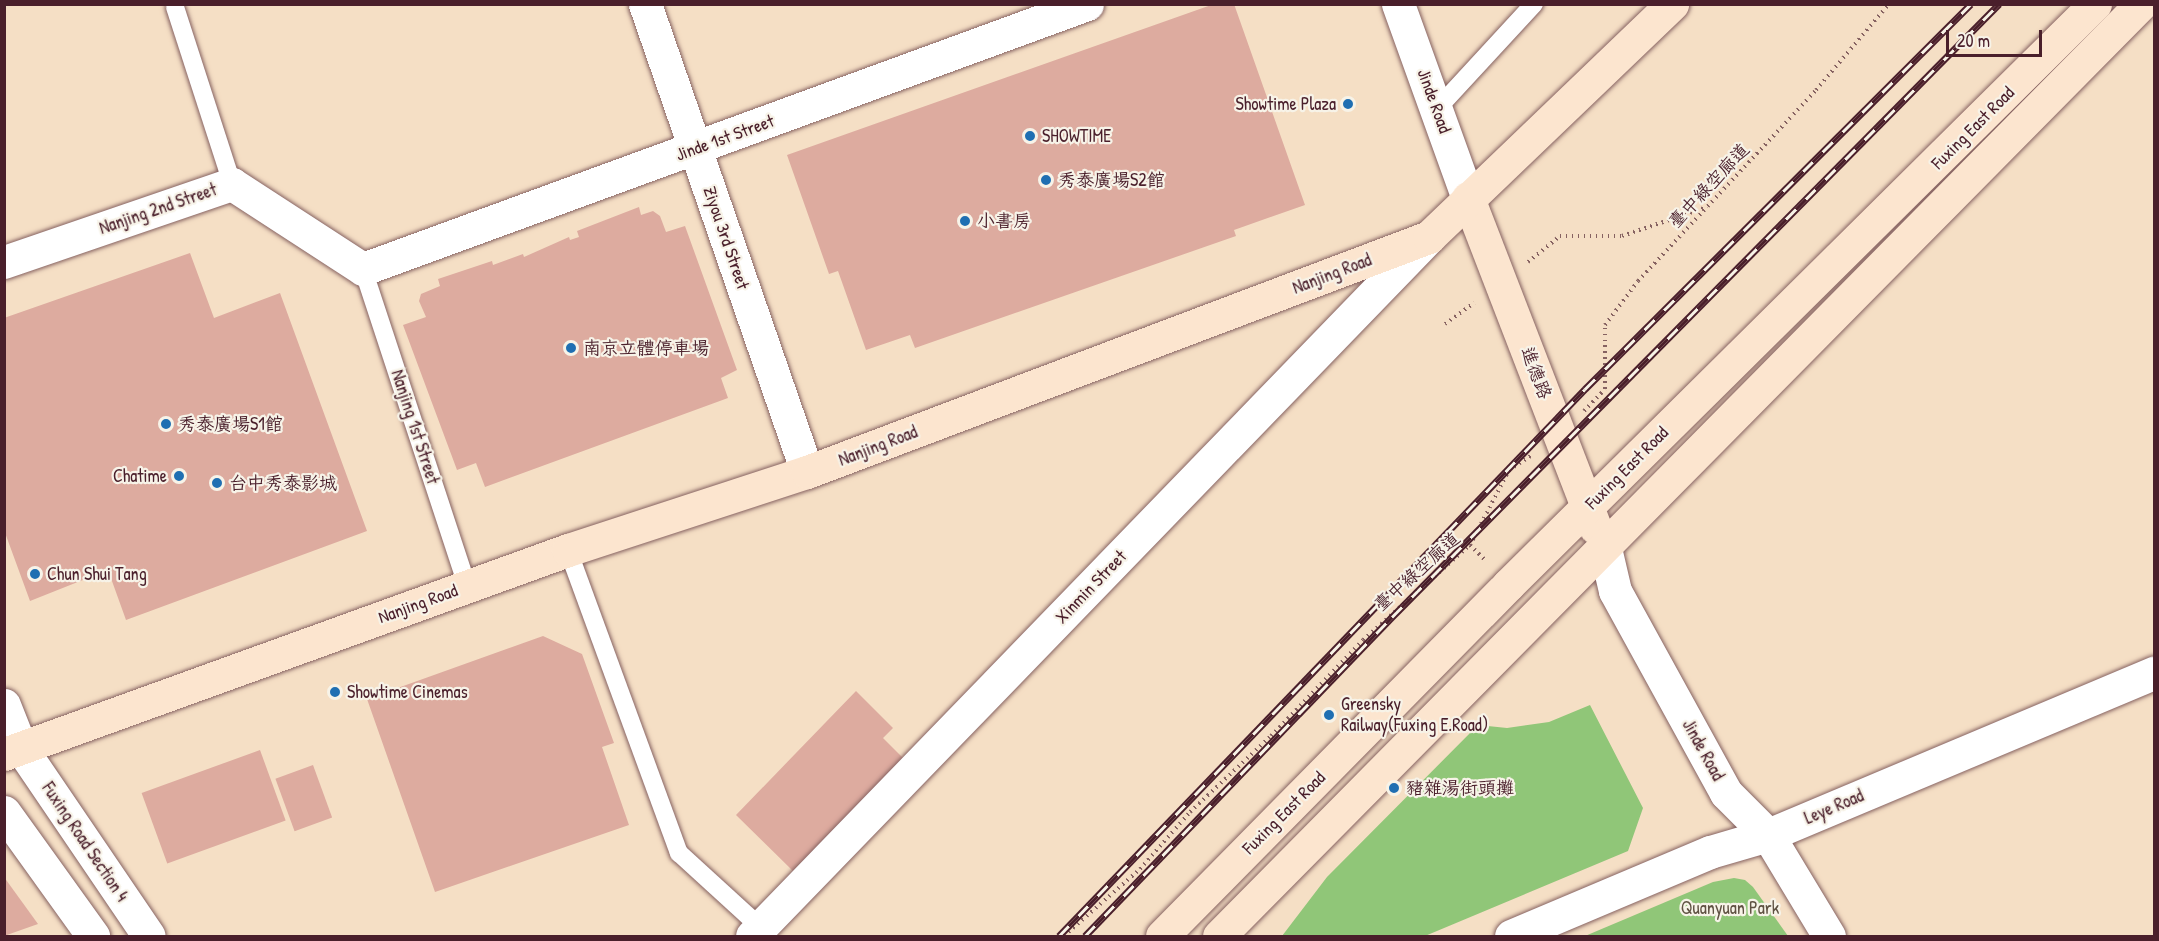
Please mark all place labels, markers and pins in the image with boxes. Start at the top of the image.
place label: Showtime Plaza [1236,93,1336,115]
marker: Showtime Plaza [1341,97,1355,111]
place label: SHOWTIME [1042,125,1111,147]
marker: SHOWTIME [1023,129,1037,143]
place label: 秀泰廣場S2館 [1058,169,1165,191]
marker: 秀泰廣場S2館 [1039,173,1053,187]
place label: 小書房 [977,210,1031,232]
marker: 小書房 [958,214,972,228]
place label: 南京立體停車場 [583,337,709,359]
marker: 南京立體停車場 [564,341,578,355]
place label: 秀泰廣場S1館 [178,413,283,435]
marker: 秀泰廣場S1館 [159,417,173,431]
place label: Chatime [113,465,167,487]
marker: Chatime [172,469,186,483]
place label: 台中秀泰影城 [229,472,337,494]
marker: 台中秀泰影城 [210,476,224,490]
place label: Chun Shui Tang [47,563,147,585]
marker: Chun Shui Tang [28,567,42,581]
place label: Showtime Cinemas [347,681,468,703]
marker: Showtime Cinemas [328,685,342,699]
place label: Greensky Railway(Fuxing E.Road) [1341,694,1488,736]
marker: Greensky Railway(Fuxing E.Road) [1322,708,1336,722]
place label: 豬雜湯街頭攤 [1406,777,1514,799]
marker: 豬雜湯街頭攤 [1387,781,1401,795]

